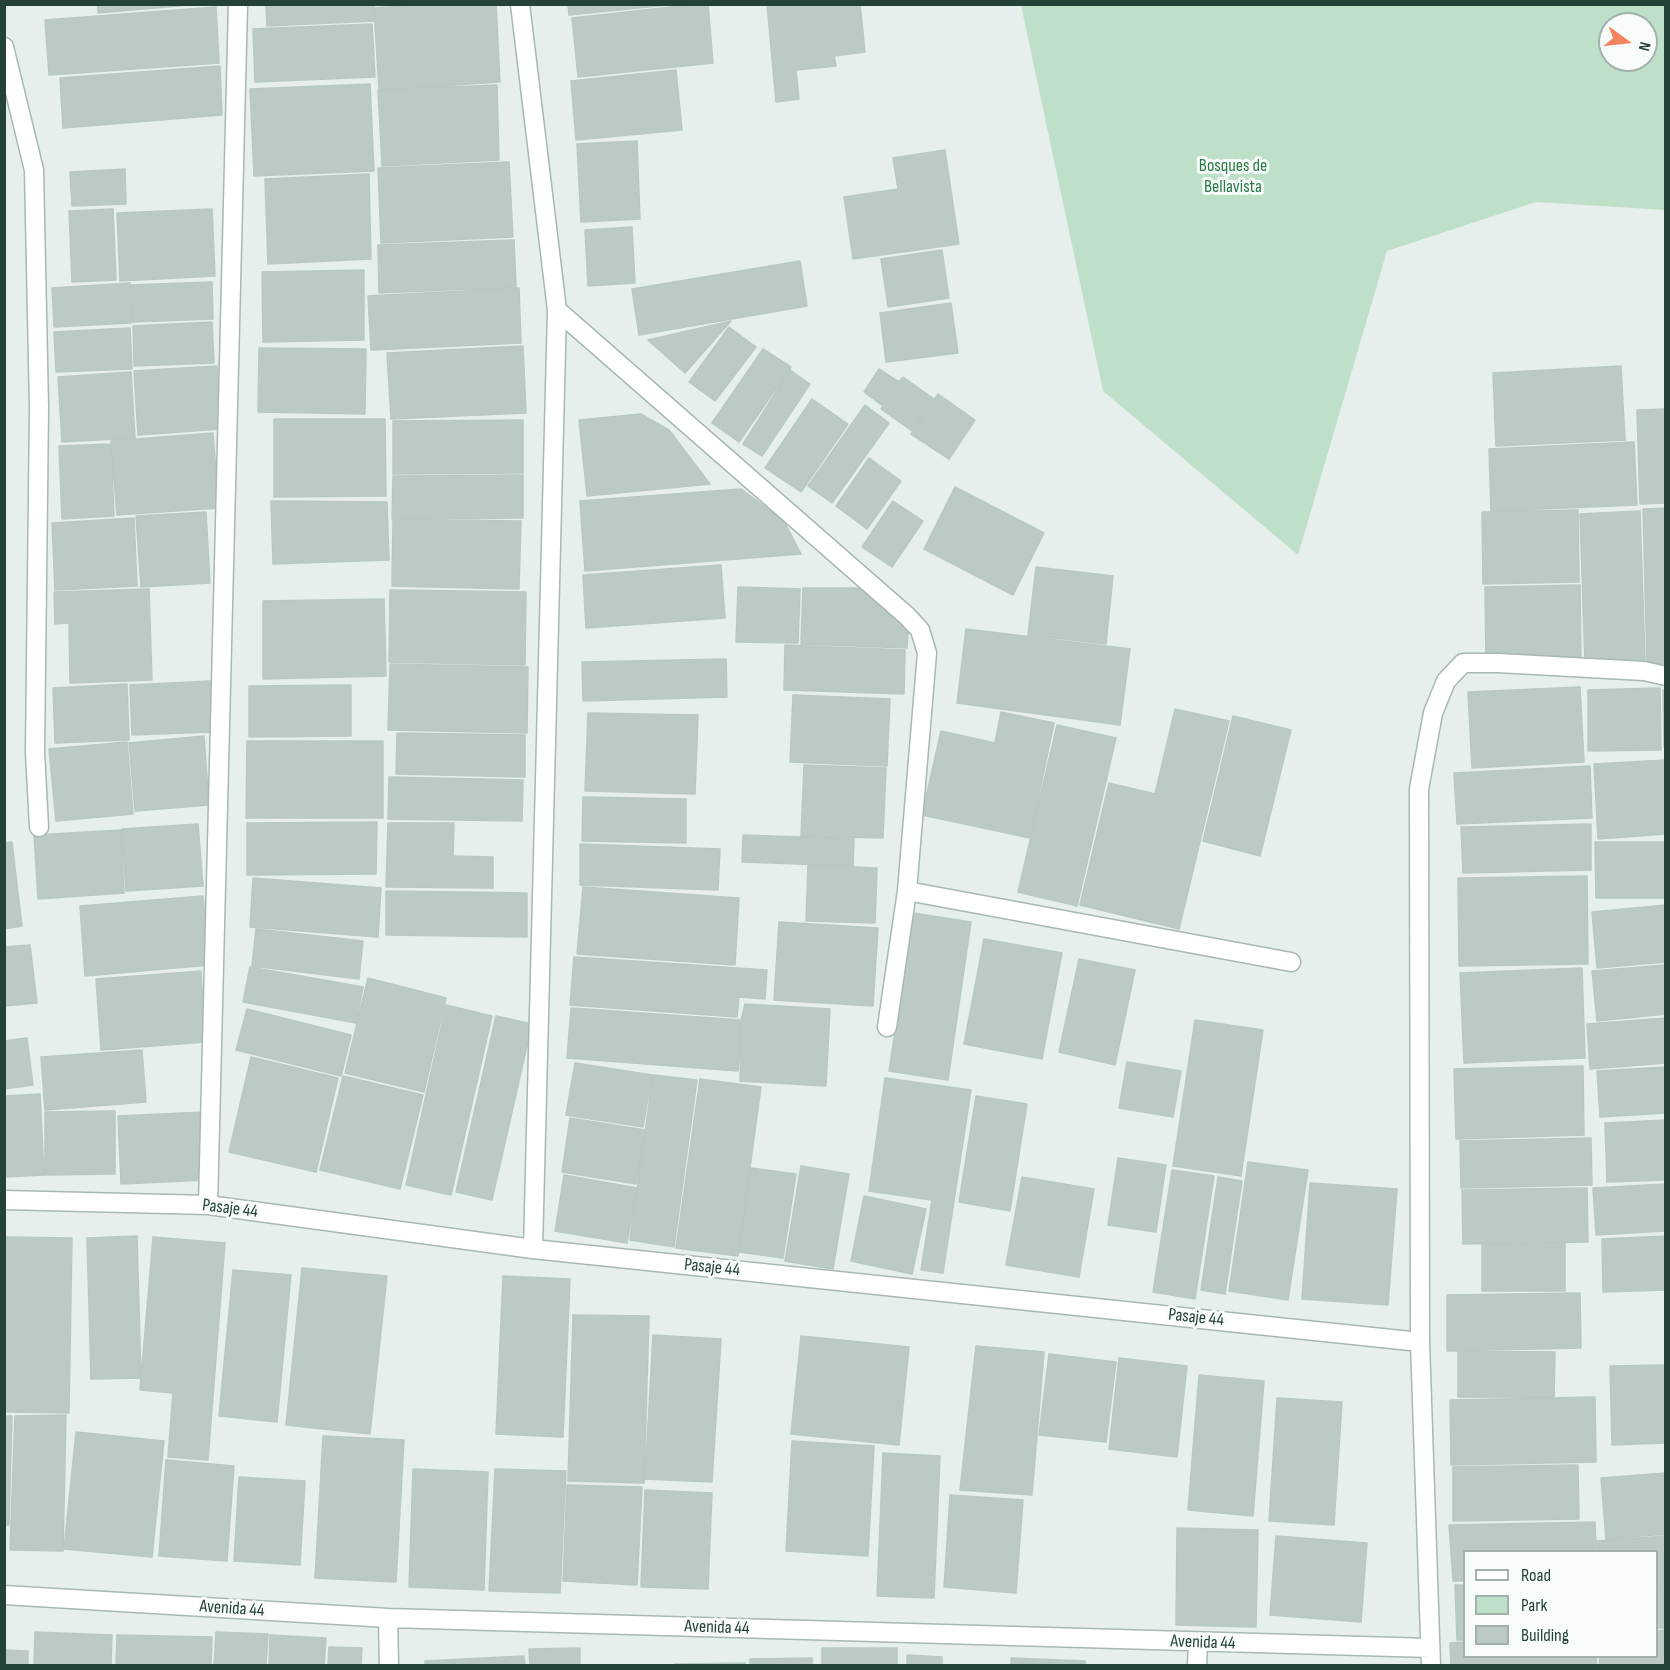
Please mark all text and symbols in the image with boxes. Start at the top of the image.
north arrow [1598,12,1658,72]
text: N [1634,40,1654,53]
park label: Bosques de Bellavista [1199,155,1267,198]
street label: Pasaje 44 [201,1195,259,1223]
street label: Pasaje 44 [683,1254,741,1282]
street label: Pasaje 44 [1167,1304,1225,1332]
legend [1463,1550,1658,1658]
text: Road [1521,1565,1551,1586]
text: Park [1521,1595,1547,1616]
street label: Avenida 44 [199,1596,265,1622]
street label: Avenida 44 [684,1616,750,1640]
text: Building [1521,1625,1569,1646]
street label: Avenida 44 [1170,1631,1236,1655]

